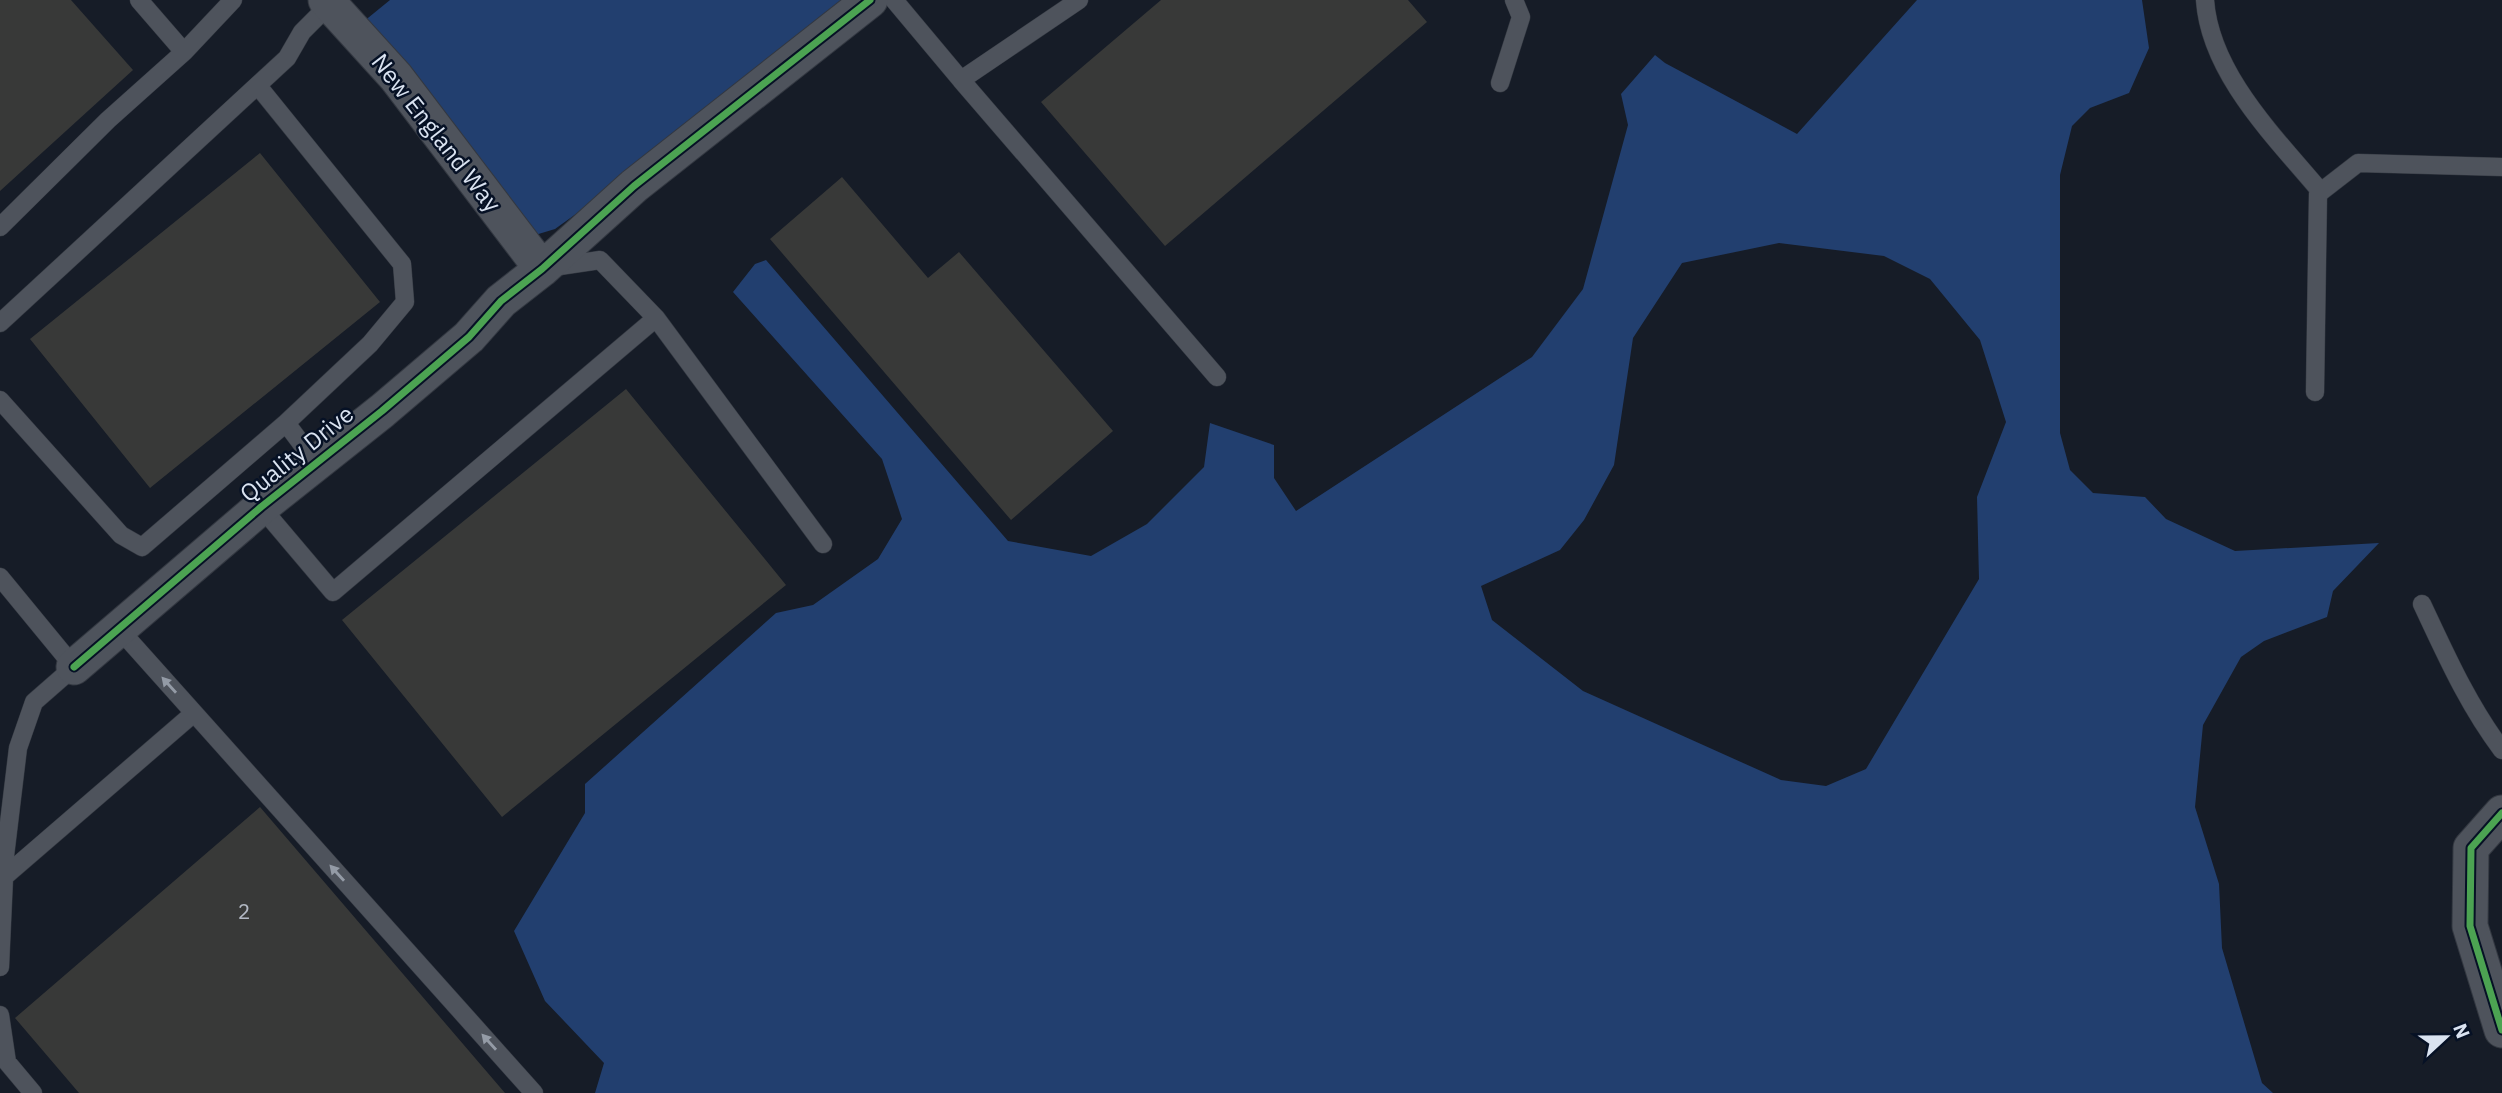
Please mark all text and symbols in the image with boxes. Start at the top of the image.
street label: New England Way [365,47,509,218]
street label: Quality Drive [233,397,360,509]
one-way arrow [161,676,177,694]
one-way arrow [330,864,345,881]
house number: 2 [238,897,250,925]
north arrow [2411,1002,2481,1072]
text: N [2448,1020,2475,1042]
one-way arrow [481,1033,497,1051]

